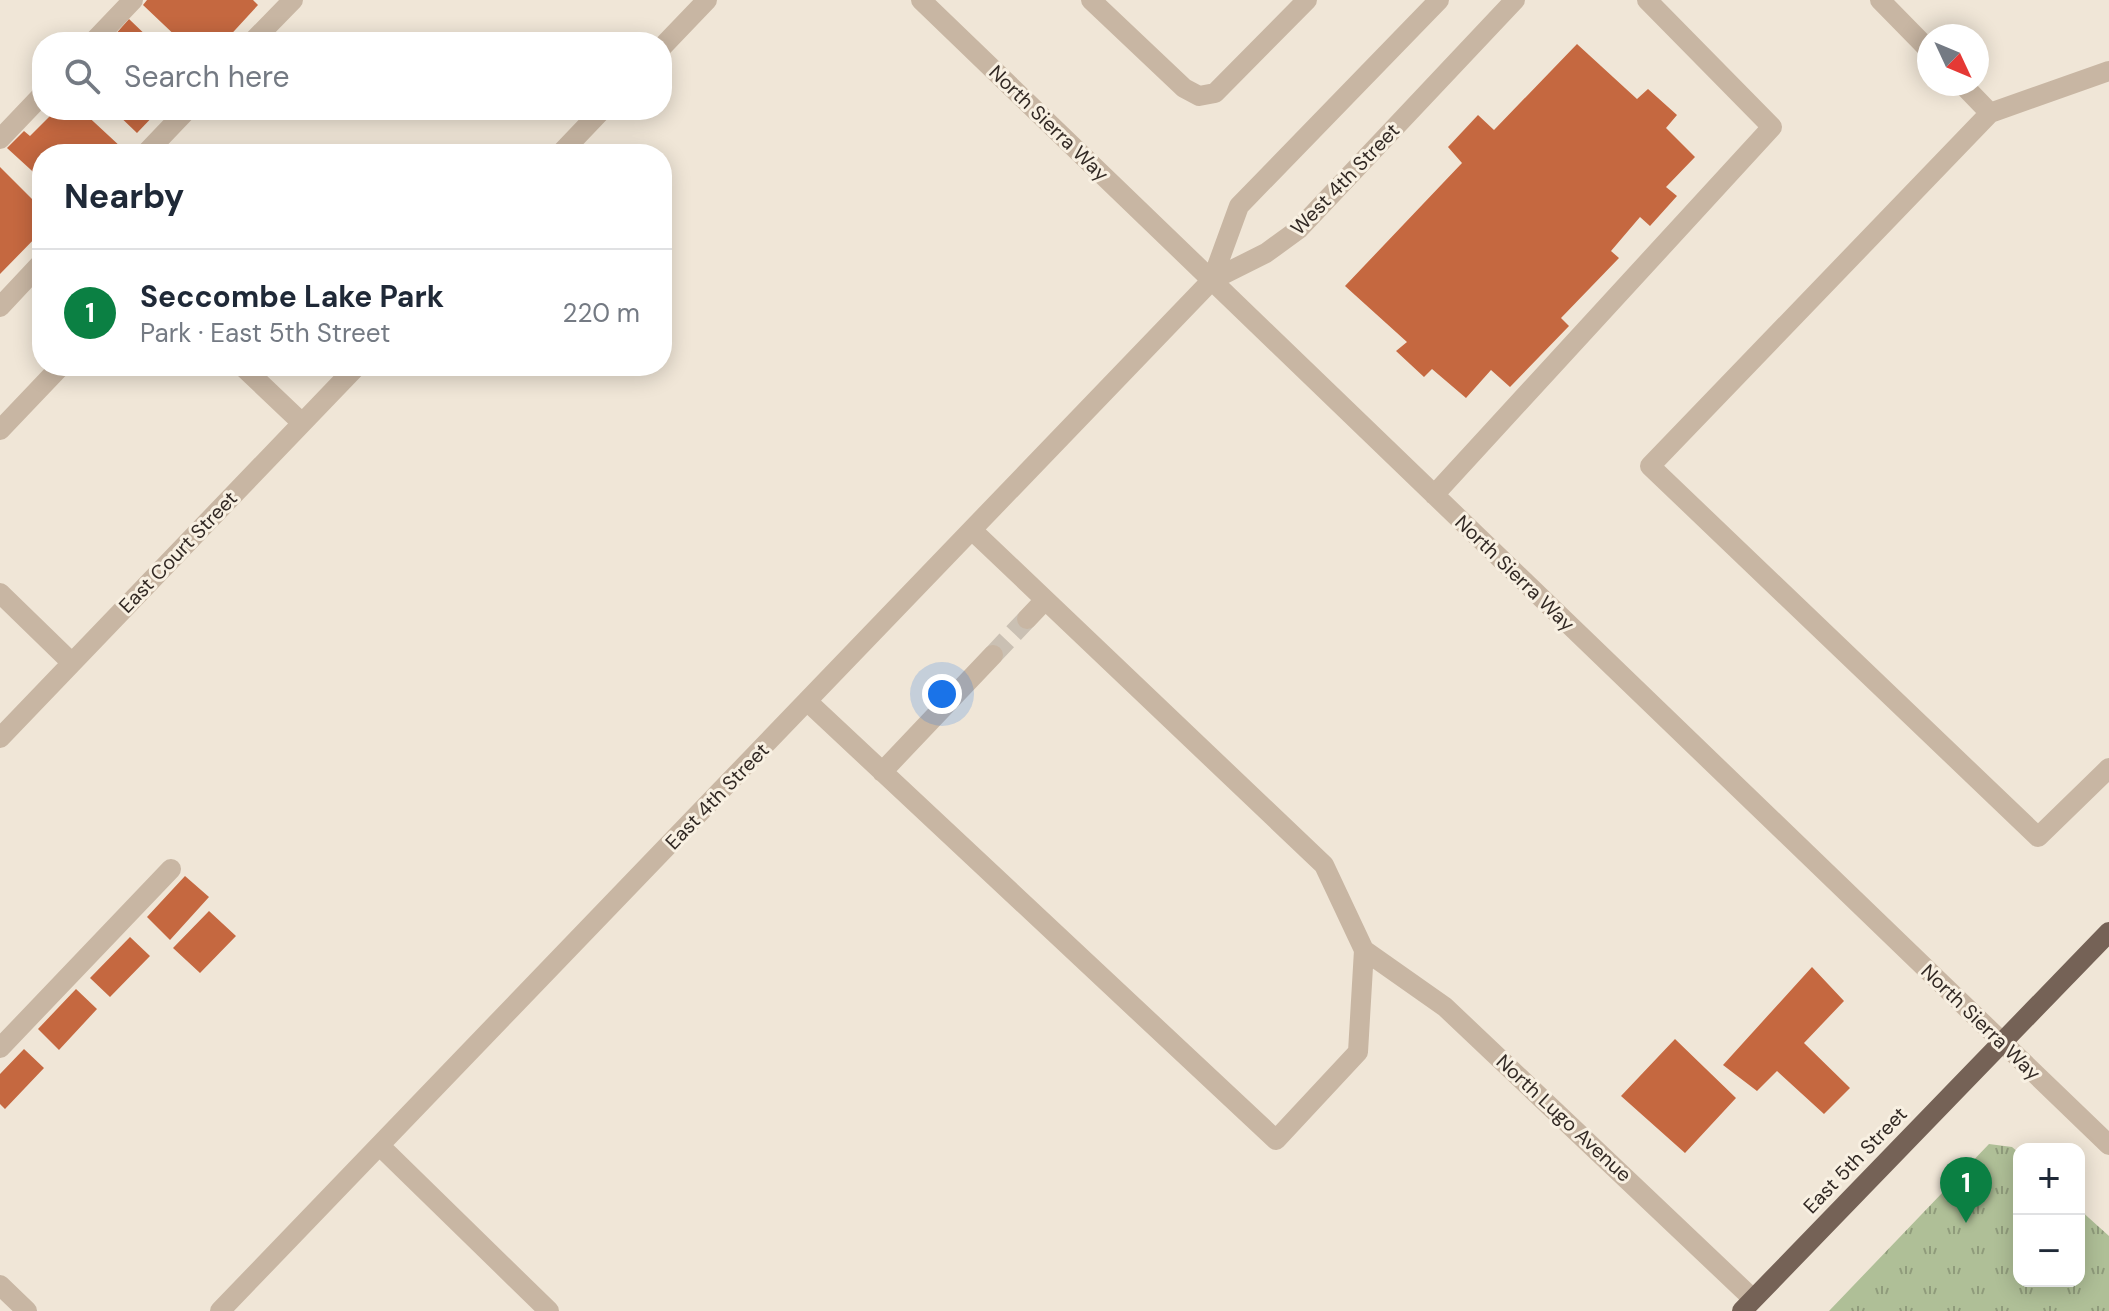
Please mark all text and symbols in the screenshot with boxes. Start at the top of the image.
north arrow [1917,24,1989,96]
search box [32,32,672,120]
icon: search [60,54,104,98]
text: Search here [124,57,290,96]
street label: North Sierra Way [984,59,1114,187]
street label: West 4th Street [1285,117,1405,241]
text: Nearby [64,174,184,219]
text: Seccombe Lake Park [140,277,444,316]
text: 1 [85,296,95,330]
text: 220 m [562,296,640,330]
text: Park · East 5th Street [140,316,390,350]
street label: East Court Street [113,485,243,619]
street label: North Sierra Way [1450,509,1580,637]
your location [922,674,962,714]
street label: East 4th Street [660,737,775,855]
street label: North Sierra Way [1916,958,2046,1086]
street label: North Lugo Avenue [1491,1049,1637,1187]
street label: East 5th Street [1798,1101,1913,1219]
map controls [2013,1143,2085,1287]
button: + [2013,1143,2085,1215]
pin: 1 [1940,1157,1992,1223]
button: − [2013,1215,2085,1287]

